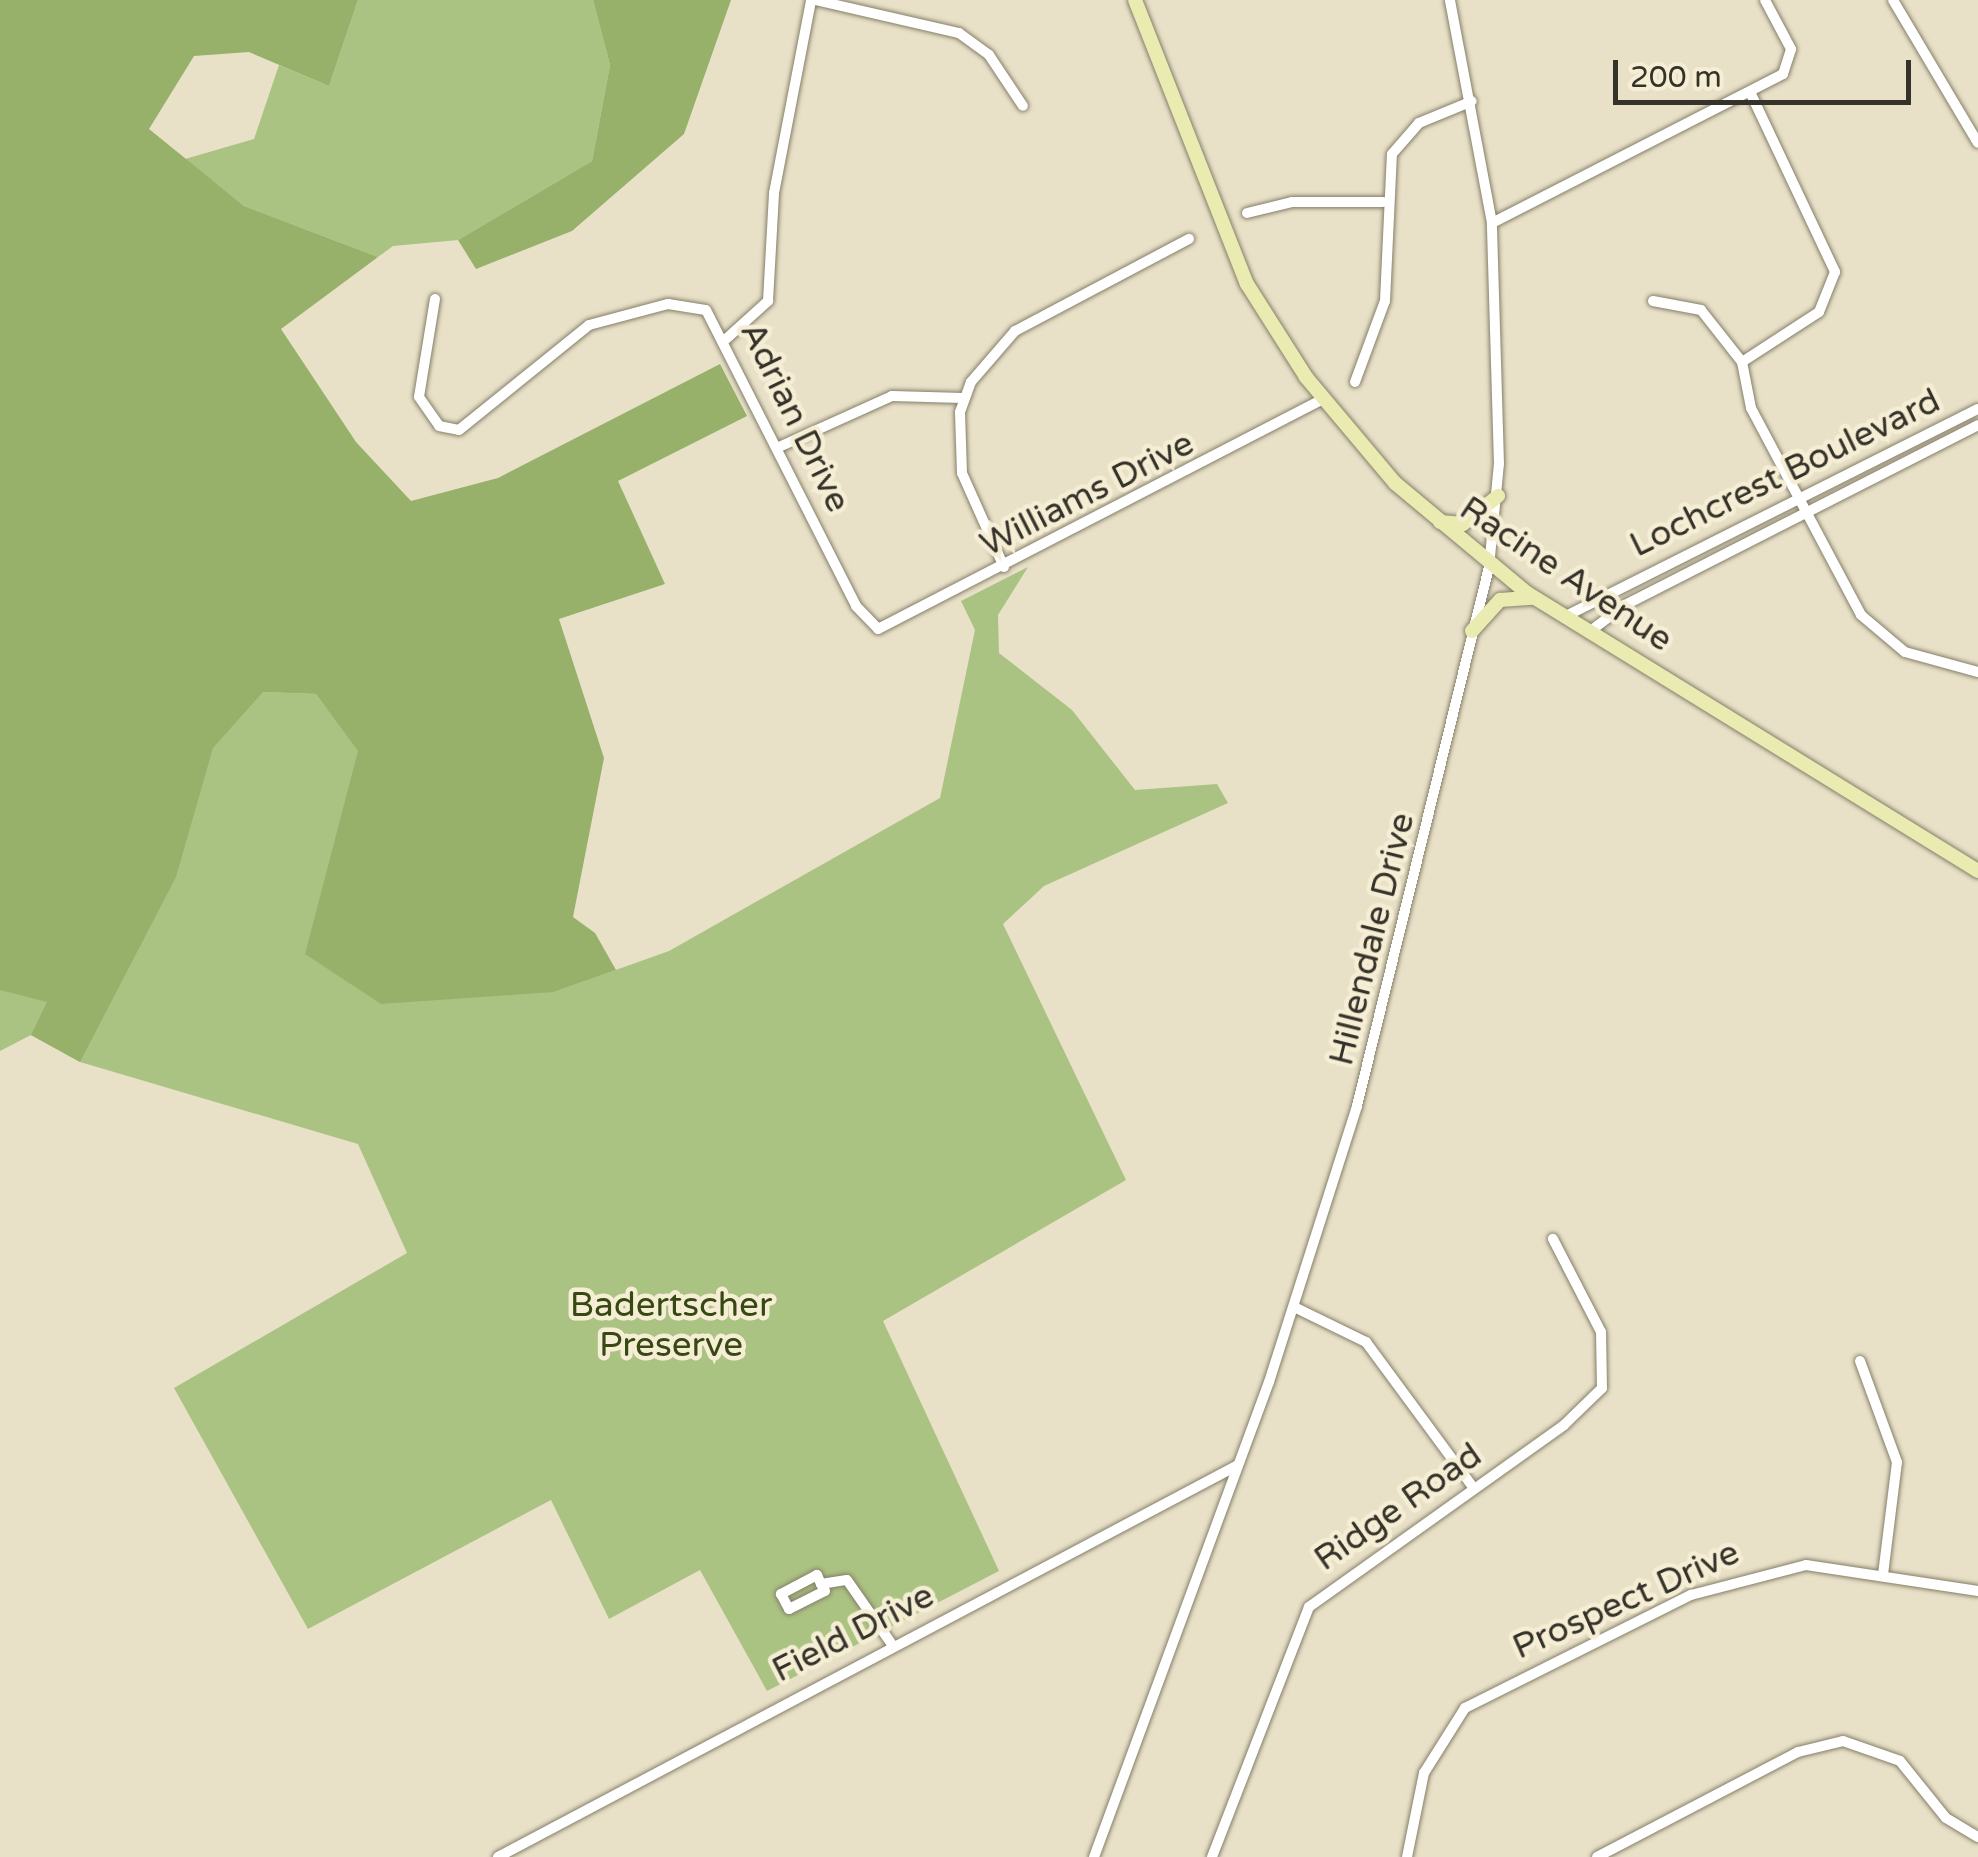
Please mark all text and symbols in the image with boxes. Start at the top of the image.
scale bar [1618,40,1916,102]
text: 200 m [1630,59,1722,96]
street label: Adrian Drive [731,315,859,519]
street label: Lochcrest Boulevard [1623,380,1947,566]
street label: Williams Drive [973,422,1201,566]
street label: Racine Avenue [1452,487,1680,661]
street label: Hillendale Drive [1320,808,1424,1070]
park label: Badertscher Preserve [570,1284,772,1366]
street label: Ridge Road [1306,1434,1490,1580]
street label: Prospect Drive [1506,1531,1746,1669]
street label: Field Drive [765,1574,941,1692]

